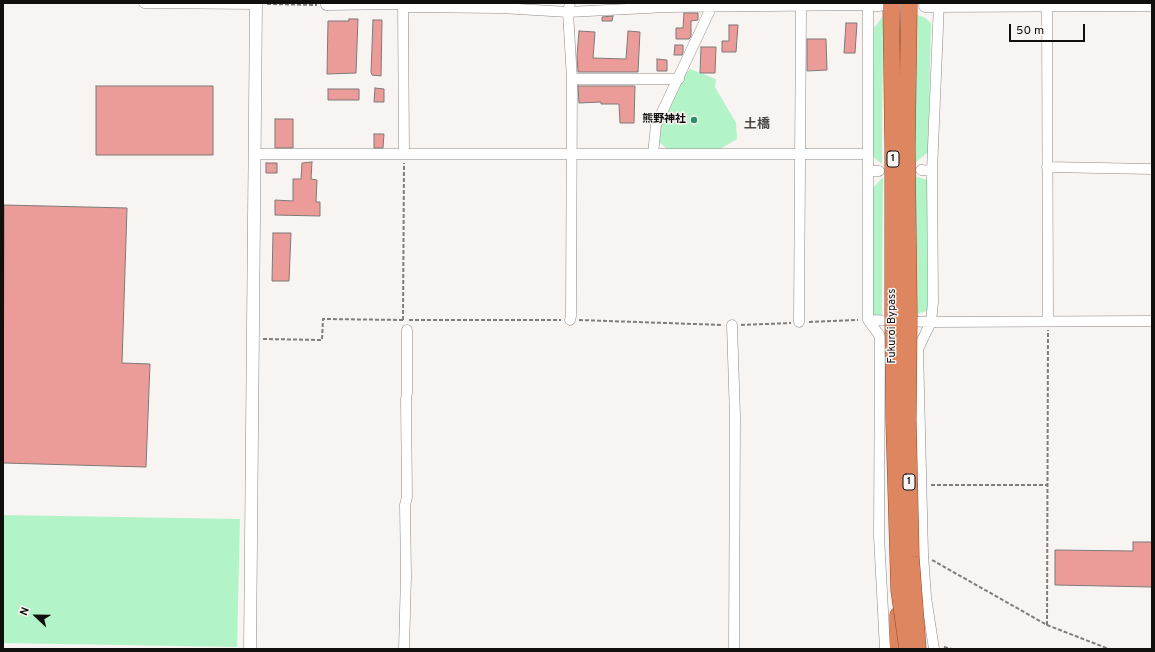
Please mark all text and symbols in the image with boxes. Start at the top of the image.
scale bar [1011,16,1087,42]
text: 50 m [1016,23,1044,39]
place label: 熊野神社 [642,113,686,127]
marker: 熊野神社 [689,115,699,125]
district label: 土橋 [744,117,770,133]
road number: 1 [887,151,899,167]
street label: Fukuroi Bypass [886,289,900,363]
road number: 1 [903,474,915,490]
north arrow [16,596,56,636]
text: N [17,605,33,618]

